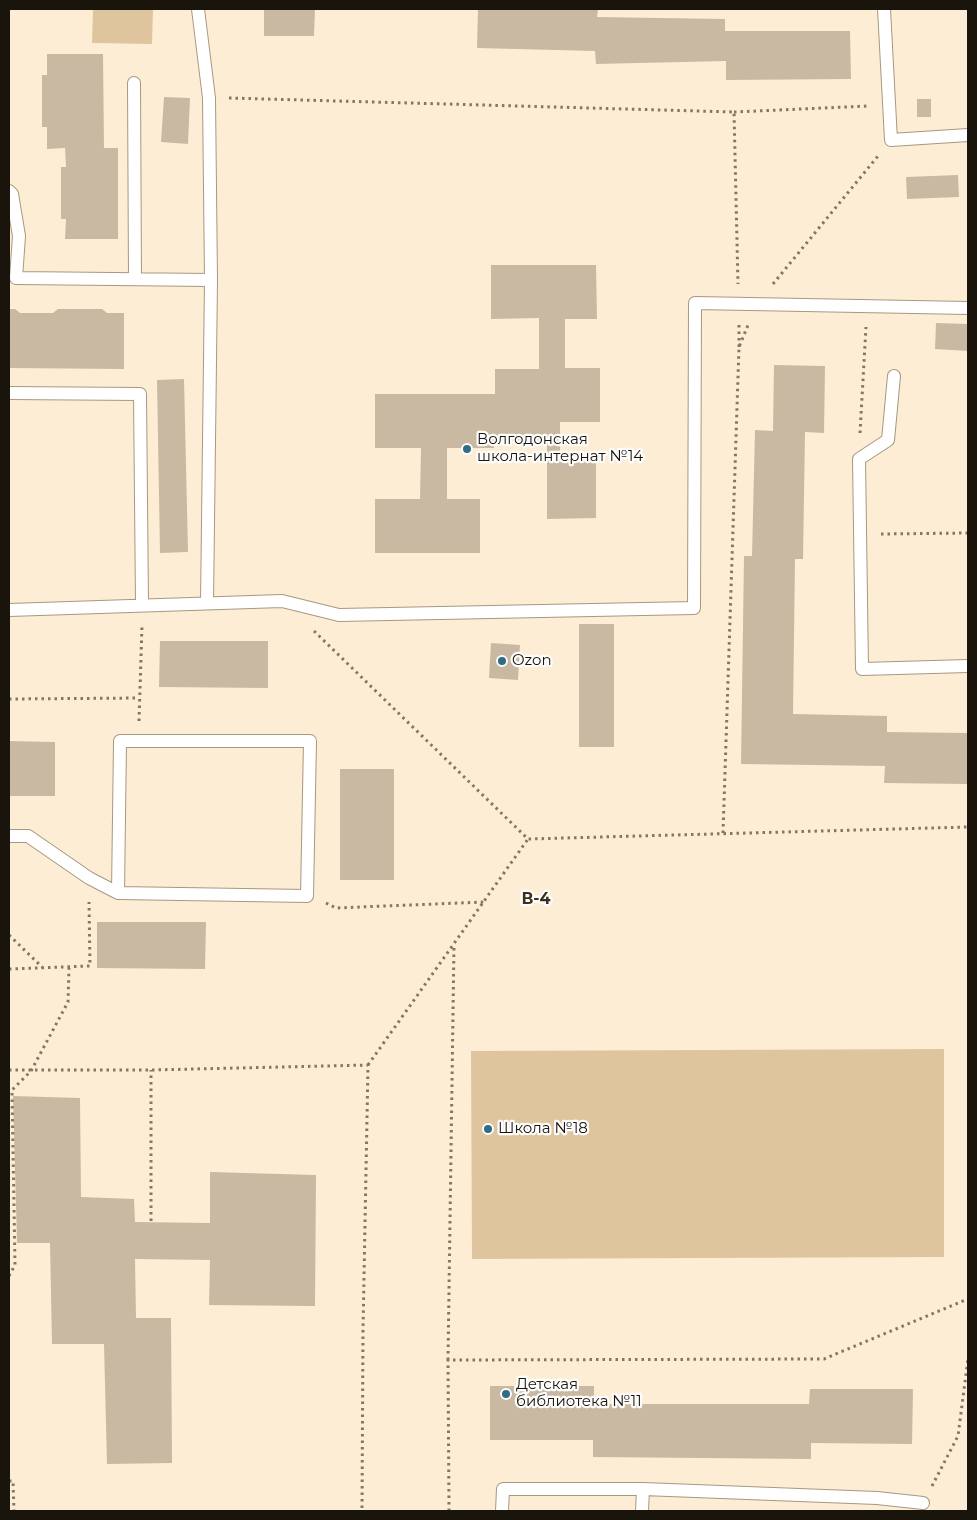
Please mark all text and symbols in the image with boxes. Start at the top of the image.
place label: Волгодонская школа-интернат №14 [477,431,643,466]
marker: Волгодонская школа-интернат №14 [461,443,473,455]
place label: Ozon [512,652,552,670]
marker: Ozon [496,655,508,667]
district label: В-4 [521,889,551,909]
place label: Школа №18 [498,1120,588,1138]
marker: Школа №18 [482,1123,494,1135]
place label: Детская библиотека №11 [516,1376,642,1411]
marker: Детская библиотека №11 [500,1388,512,1400]

